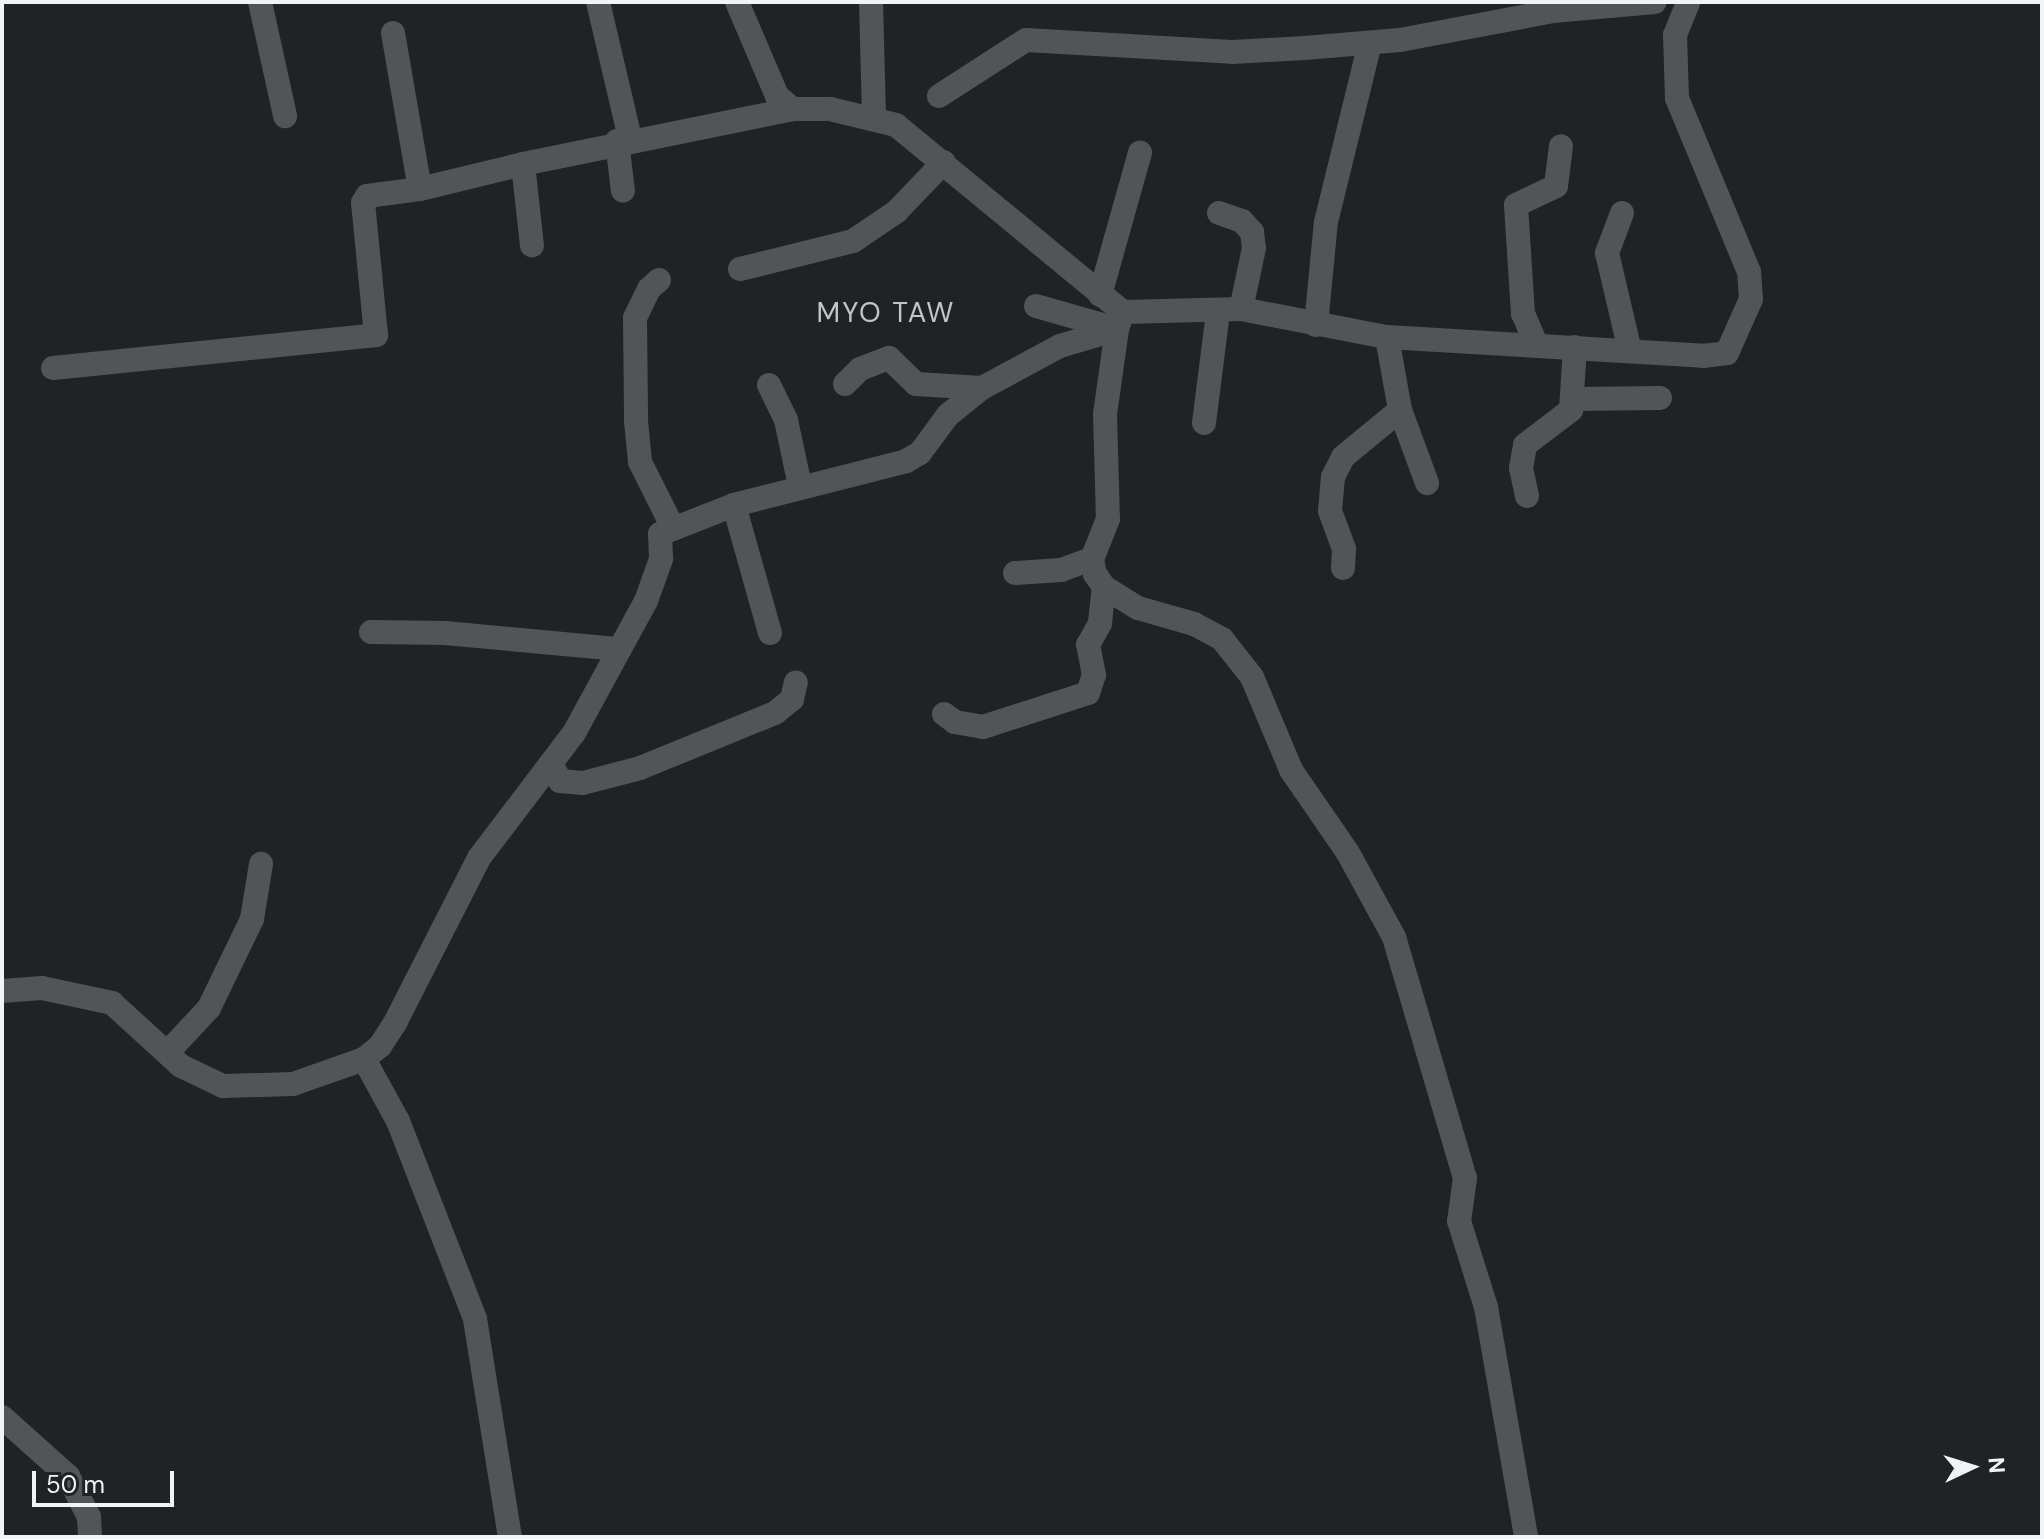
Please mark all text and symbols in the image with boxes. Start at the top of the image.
district label: MYO TAW [817,296,955,330]
north arrow [1932,1427,2012,1507]
scale bar [36,1455,178,1505]
text: N [1981,1456,2011,1474]
text: 50 m [46,1469,105,1500]

